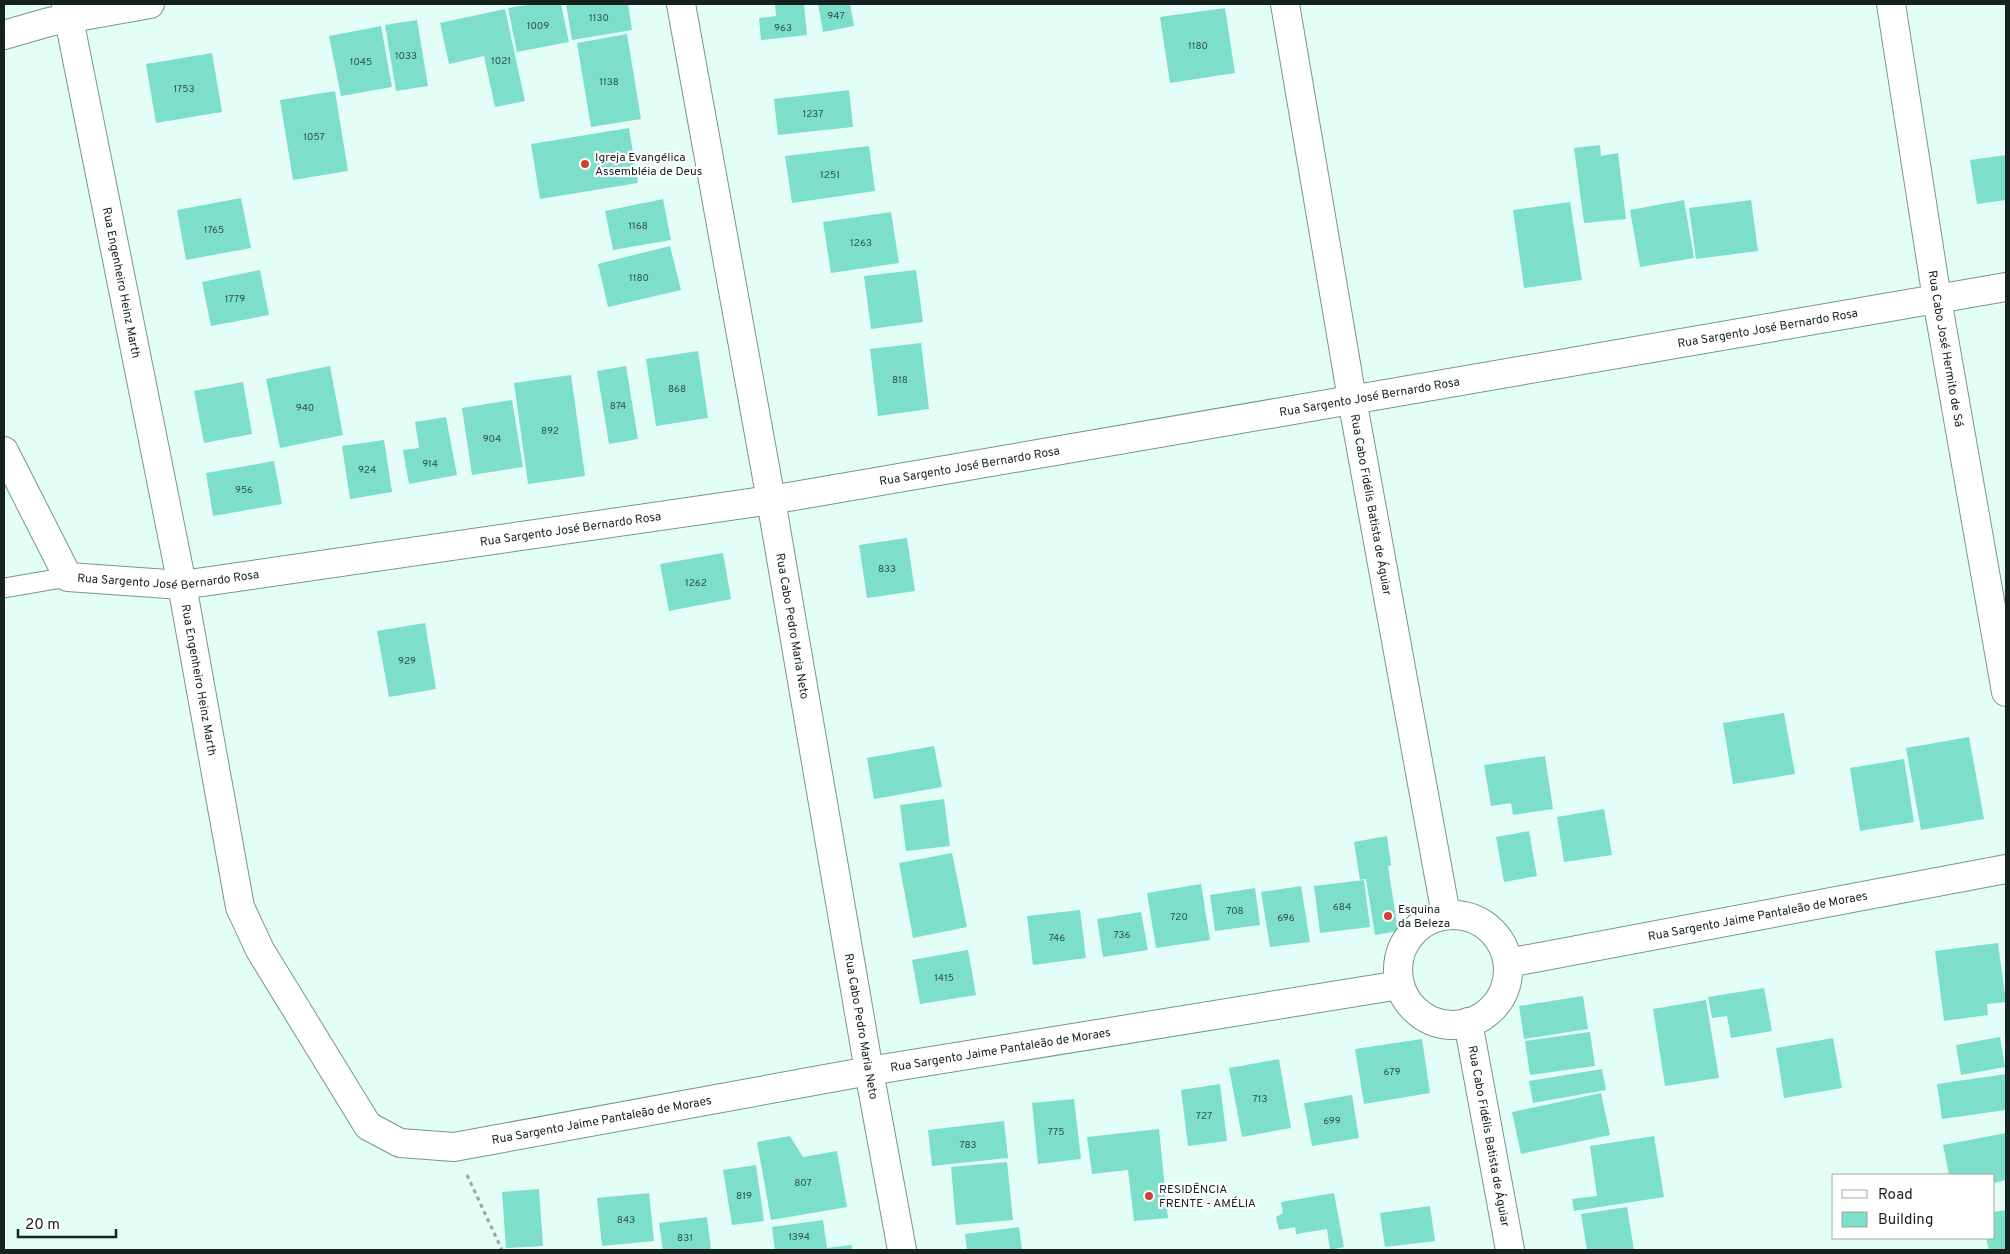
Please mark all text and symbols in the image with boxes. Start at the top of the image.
house number: 947 [827,10,845,23]
house number: 1130 [589,12,609,25]
house number: 1009 [527,20,549,33]
house number: 963 [774,22,792,35]
house number: 1180 [1188,40,1208,53]
house number: 1033 [395,50,417,63]
house number: 1021 [491,55,511,68]
house number: 1045 [350,56,372,69]
house number: 1138 [599,76,619,89]
house number: 1753 [173,83,195,96]
house number: 1237 [803,108,824,121]
house number: 1057 [303,131,325,144]
place label: Igreja Evangélica Assembléia de Deus [595,150,702,180]
marker: Igreja Evangélica Assembléia de Deus [579,158,591,170]
house number: 1251 [820,169,840,182]
street label: Rua Engenheiro Heinz Marth [98,206,144,360]
house number: 1168 [628,220,648,233]
house number: 1765 [204,224,224,237]
house number: 1263 [850,237,872,250]
street label: Rua Cabo José Hermito de Sá [1924,269,1966,428]
house number: 1180 [629,272,649,285]
house number: 1779 [225,293,245,306]
street label: Rua Sargento José Bernardo Rosa [1676,306,1859,353]
house number: 818 [892,374,908,387]
street label: Rua Sargento José Bernardo Rosa [1278,374,1461,421]
house number: 868 [668,383,686,396]
house number: 874 [610,400,626,413]
house number: 940 [296,402,314,415]
street label: Rua Cabo Fidélis Batista de Águiar [1346,413,1395,597]
house number: 892 [541,425,559,438]
house number: 904 [483,433,501,446]
street label: Rua Sargento José Bernardo Rosa [878,443,1061,490]
house number: 914 [422,458,438,471]
house number: 924 [358,464,376,477]
house number: 956 [235,484,253,497]
street label: Rua Sargento José Bernardo Rosa [479,509,662,551]
street label: Rua Cabo Pedro Maria Neto [771,552,812,701]
house number: 833 [878,563,896,576]
street label: Rua Sargento José Bernardo Rosa [77,567,260,594]
house number: 1262 [685,577,707,590]
street label: Rua Engenheiro Heinz Marth [177,603,220,757]
house number: 929 [398,655,416,668]
street label: Rua Sargento Jaime Pantaleão de Moraes [1647,888,1869,945]
house number: 684 [1333,901,1351,914]
place label: Esquina da Beleza [1398,902,1450,932]
house number: 708 [1226,905,1244,918]
marker: Esquina da Beleza [1382,910,1394,922]
house number: 720 [1170,911,1188,924]
house number: 696 [1277,912,1295,925]
house number: 736 [1113,929,1131,942]
house number: 746 [1049,932,1065,945]
street label: Rua Cabo Pedro Maria Neto [840,952,881,1101]
house number: 1415 [934,972,954,985]
street label: Rua Sargento Jaime Pantaleão de Moraes [889,1025,1112,1076]
street label: Rua Cabo Fidélis Batista de Águiar [1464,1044,1513,1228]
house number: 679 [1384,1066,1401,1079]
street label: Rua Sargento Jaime Pantaleão de Moraes [491,1093,713,1149]
house number: 713 [1252,1093,1268,1106]
house number: 727 [1196,1110,1212,1123]
house number: 699 [1323,1115,1341,1128]
house number: 775 [1047,1126,1065,1139]
house number: 783 [959,1139,977,1152]
legend [1832,1174,1995,1239]
house number: 807 [794,1177,812,1190]
place label: RESIDÊNCIA FRENTE - AMÉLIA [1159,1182,1256,1212]
text: Road [1878,1186,1913,1205]
house number: 819 [736,1190,752,1203]
marker: RESIDÊNCIA FRENTE - AMÉLIA [1143,1190,1155,1202]
scale bar [18,1206,115,1238]
text: Building [1878,1211,1933,1230]
house number: 843 [617,1214,635,1227]
text: 20 m [25,1216,60,1235]
house number: 1394 [788,1231,810,1244]
house number: 831 [677,1232,693,1245]

